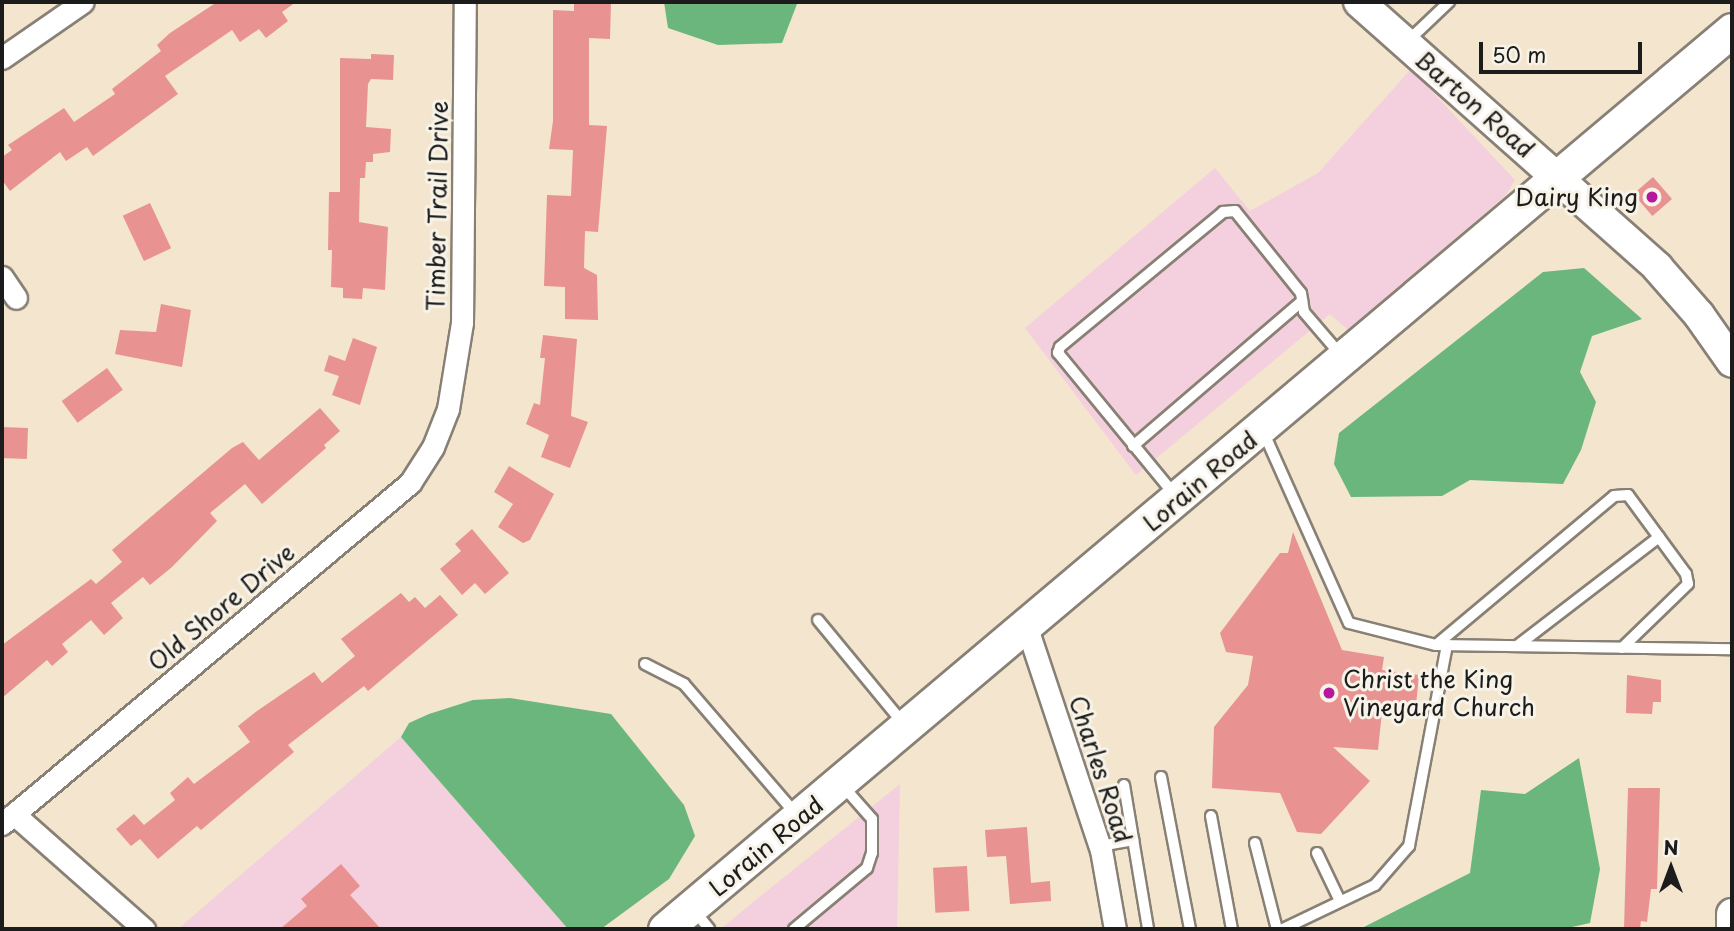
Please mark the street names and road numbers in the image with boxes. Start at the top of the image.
street label: Barton Road [1410,44,1540,164]
street label: Timber Trail Drive [421,100,453,312]
street label: Lorain Road [1137,425,1263,537]
street label: Old Shore Drive [141,537,301,677]
street label: Charles Road [1064,691,1138,847]
street label: Lorain Road [703,790,829,902]

